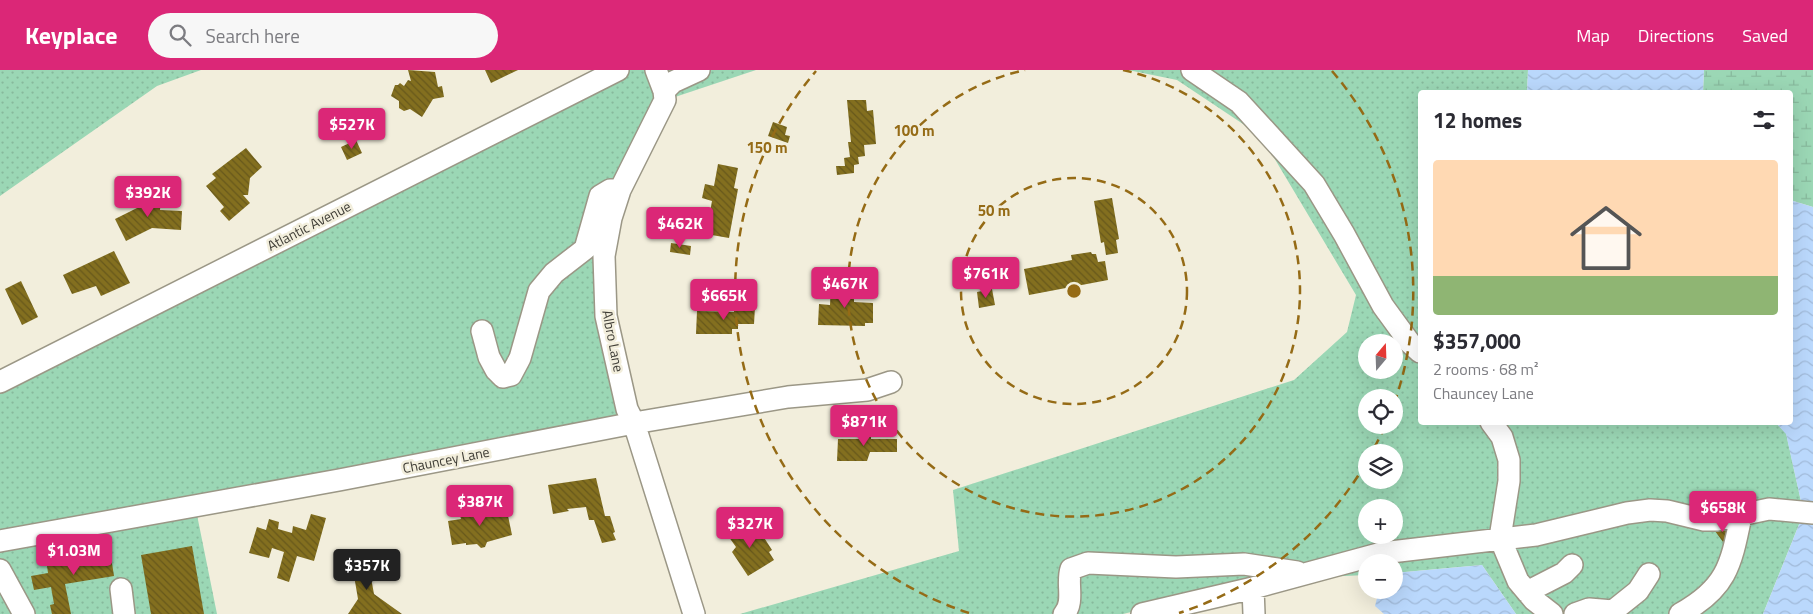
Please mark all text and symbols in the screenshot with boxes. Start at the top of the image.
search box [148,13,498,58]
text: Keyplace [25,17,118,53]
icon: search [166,21,194,49]
text: Search here [206,21,300,50]
text: Map [1576,22,1610,49]
text: Directions [1638,22,1714,49]
text: Saved [1742,22,1788,49]
text: 12 homes [1433,104,1522,136]
icon: filters [1750,106,1778,134]
pin: $527K [317,108,387,150]
text: $527K [329,112,375,136]
text: 100 m [893,119,935,142]
text: 150 m [746,136,788,159]
pin: $392K [113,176,183,218]
text: $392K [125,180,171,204]
icon: home [1561,193,1651,283]
street label: Atlantic Avenue [263,195,354,256]
text: 50 m [978,199,1010,222]
pin: $462K [645,206,715,249]
text: $462K [657,211,703,235]
pin: $761K [951,256,1021,299]
text: $761K [963,261,1009,285]
pin: $467K [810,266,880,309]
text: $467K [822,271,868,295]
pin: $665K [689,278,759,321]
centre of rings [1065,282,1083,300]
text: $665K [701,283,747,307]
street label: Albro Lane [597,308,630,374]
text: $357,000 [1433,325,1521,357]
north arrow [1358,334,1402,379]
map controls [1358,334,1403,599]
text: 2 rooms · 68 m² [1433,357,1538,381]
text: Chauncey Lane [1433,381,1534,405]
button: locate [1358,389,1403,434]
pin: $871K [829,404,899,447]
text: $871K [841,409,887,433]
street label: Chauncey Lane [401,441,491,478]
button: layers [1358,444,1403,489]
pin: $387K [445,484,515,527]
text: $387K [457,489,503,513]
pin: $658K [1688,490,1758,533]
text: $658K [1700,495,1746,519]
button: + [1358,499,1403,544]
pin: $327K [715,506,785,549]
text: $327K [727,511,773,535]
pin: $1.03M [33,534,115,576]
text: $1.03M [47,538,101,562]
pin: $357K [332,548,402,591]
text: $357K [344,553,390,577]
button: − [1358,554,1403,599]

